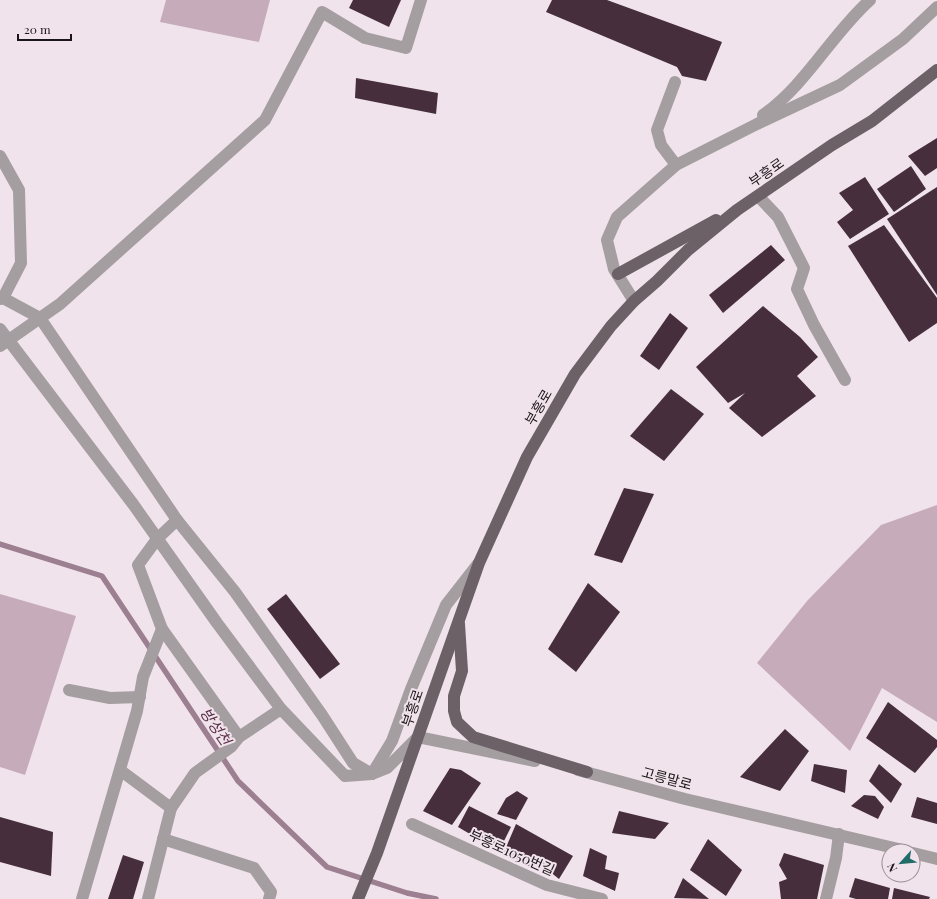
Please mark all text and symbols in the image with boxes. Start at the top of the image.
scale bar [18,16,71,42]
text: 20 m [24,21,51,37]
street label: 부흥로 [745,153,787,191]
street label: 부흥로 [520,385,556,428]
street label: 부흥로 [397,687,427,729]
water label: 방성천 [196,703,237,751]
street label: 고릉말로 [640,762,694,794]
street label: 부흥로1050번길 [466,825,558,879]
north arrow [881,843,921,883]
text: N [883,861,900,875]

